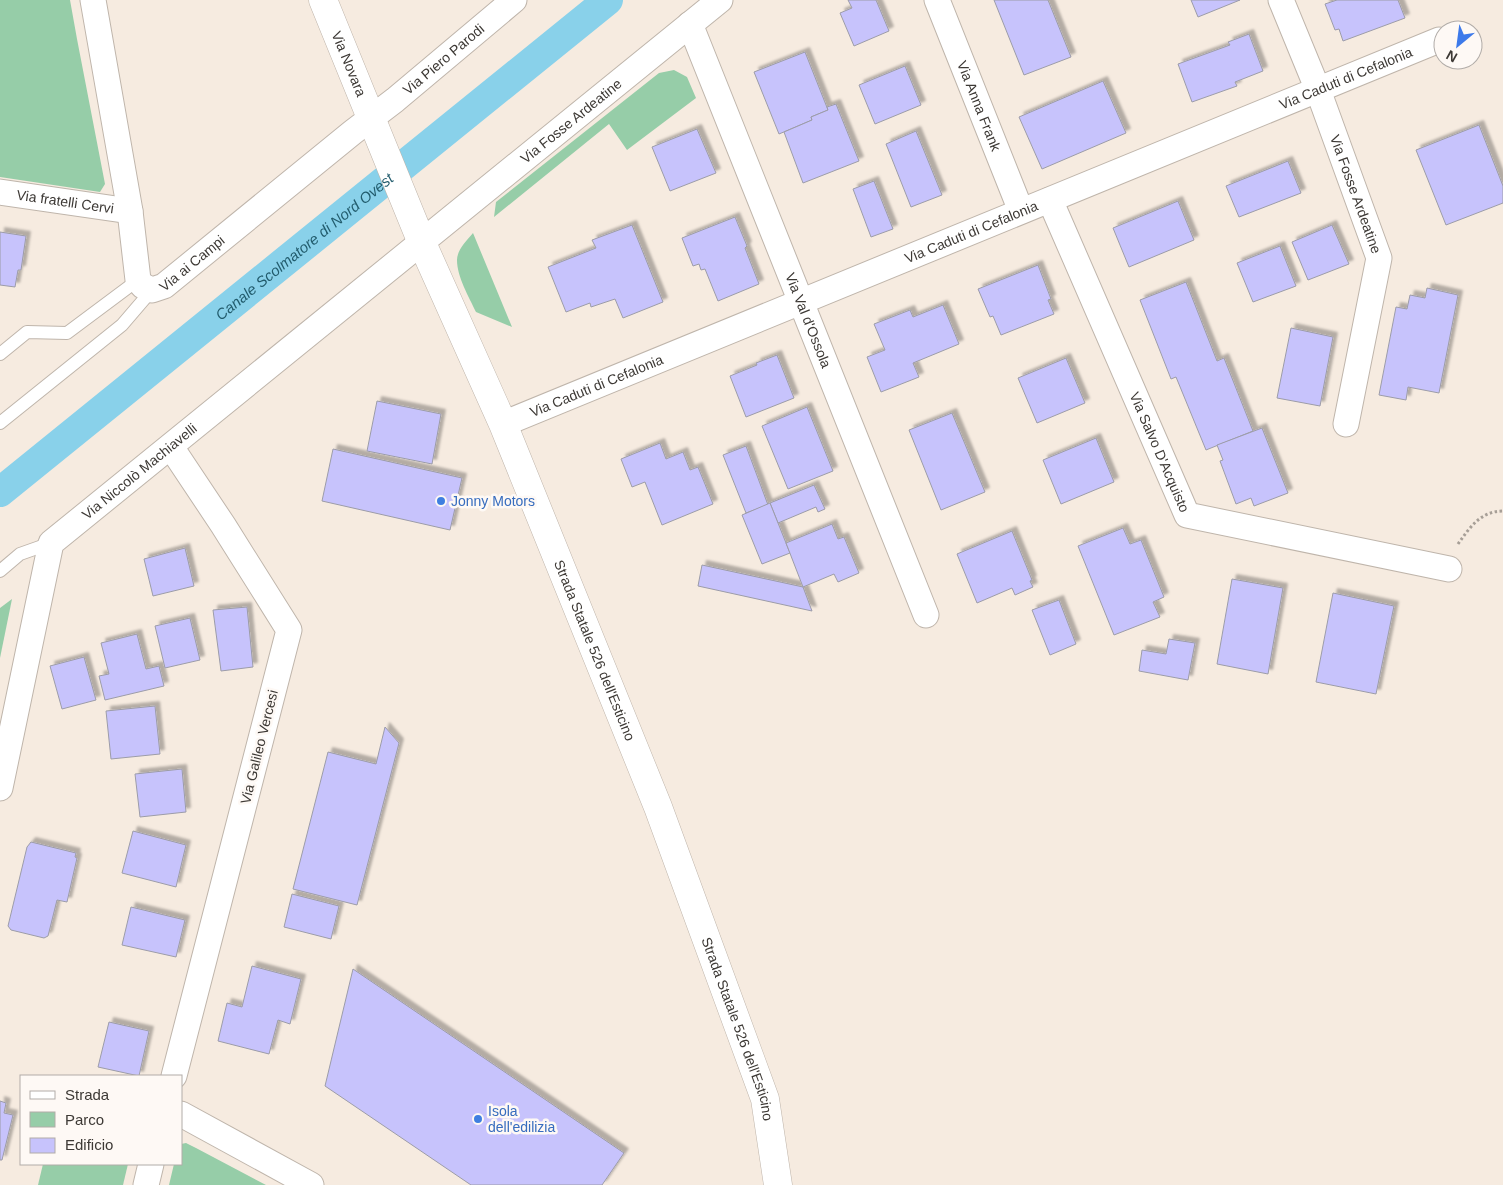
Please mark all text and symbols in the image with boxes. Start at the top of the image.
north arrow [1433,20,1483,70]
street label: Via Piero Parodi [400,21,487,98]
street label: Via Novara [329,29,370,99]
street label: Via Caduti di Cefalonia [1277,44,1415,113]
text: N [1443,47,1460,66]
street label: Via Anna Frank [954,59,1005,154]
street label: Via Fosse Ardeatine [517,75,625,167]
street label: Via Fosse Ardeatine [1327,132,1385,256]
water label: Canale Scolmatore di Nord Ovest [212,169,397,323]
street label: Via fratelli Cervi [16,187,115,217]
street label: Via Caduti di Cefalonia [902,197,1040,266]
street label: Via ai Campi [156,232,228,294]
street label: Via Val d'Ossola [782,270,835,370]
street label: Via Caduti di Cefalonia [528,351,666,420]
street label: Via Salvo D'Acquisto [1127,390,1193,515]
street label: Via Niccolò Machiavelli [79,420,200,523]
place label: Jonny Motors [451,493,535,509]
marker: Jonny Motors [435,495,447,507]
street label: Strada Statale 526 dell'Esticino [551,558,638,743]
street label: Via Galileo Vercesi [237,688,281,806]
street label: Strada Statale 526 dell'Esticino [698,935,776,1122]
legend [20,1075,182,1165]
text: Strada [65,1086,110,1103]
place label: Isola dell'edilizia [488,1103,555,1135]
text: Parco [65,1111,104,1128]
marker: Isola dell'edilizia [472,1113,484,1125]
text: Edificio [65,1136,113,1153]

